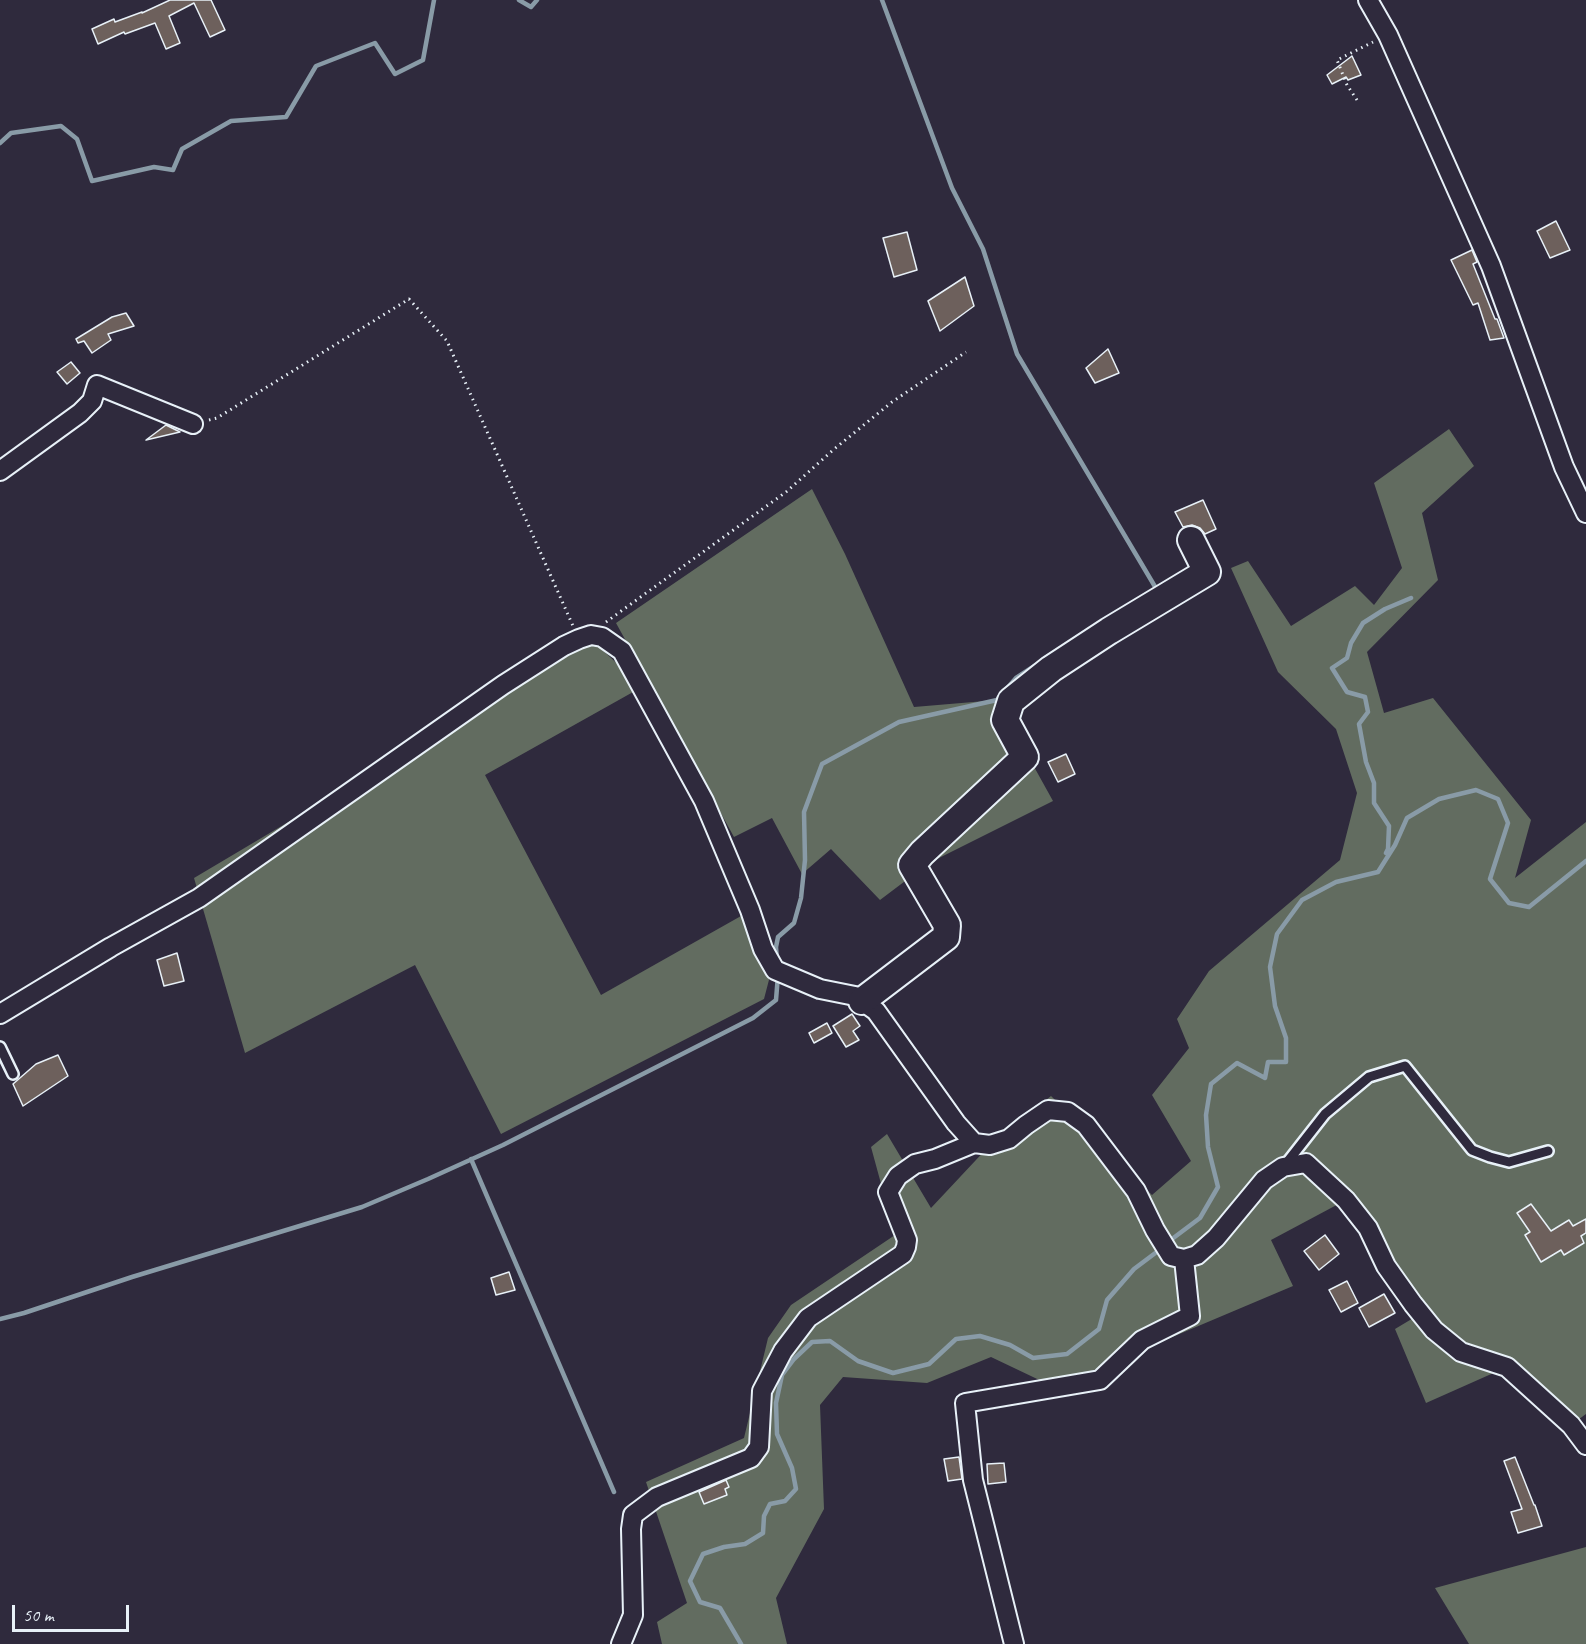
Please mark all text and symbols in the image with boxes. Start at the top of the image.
scale bar [15,1593,132,1631]
text: 50 m [23,1604,54,1626]

